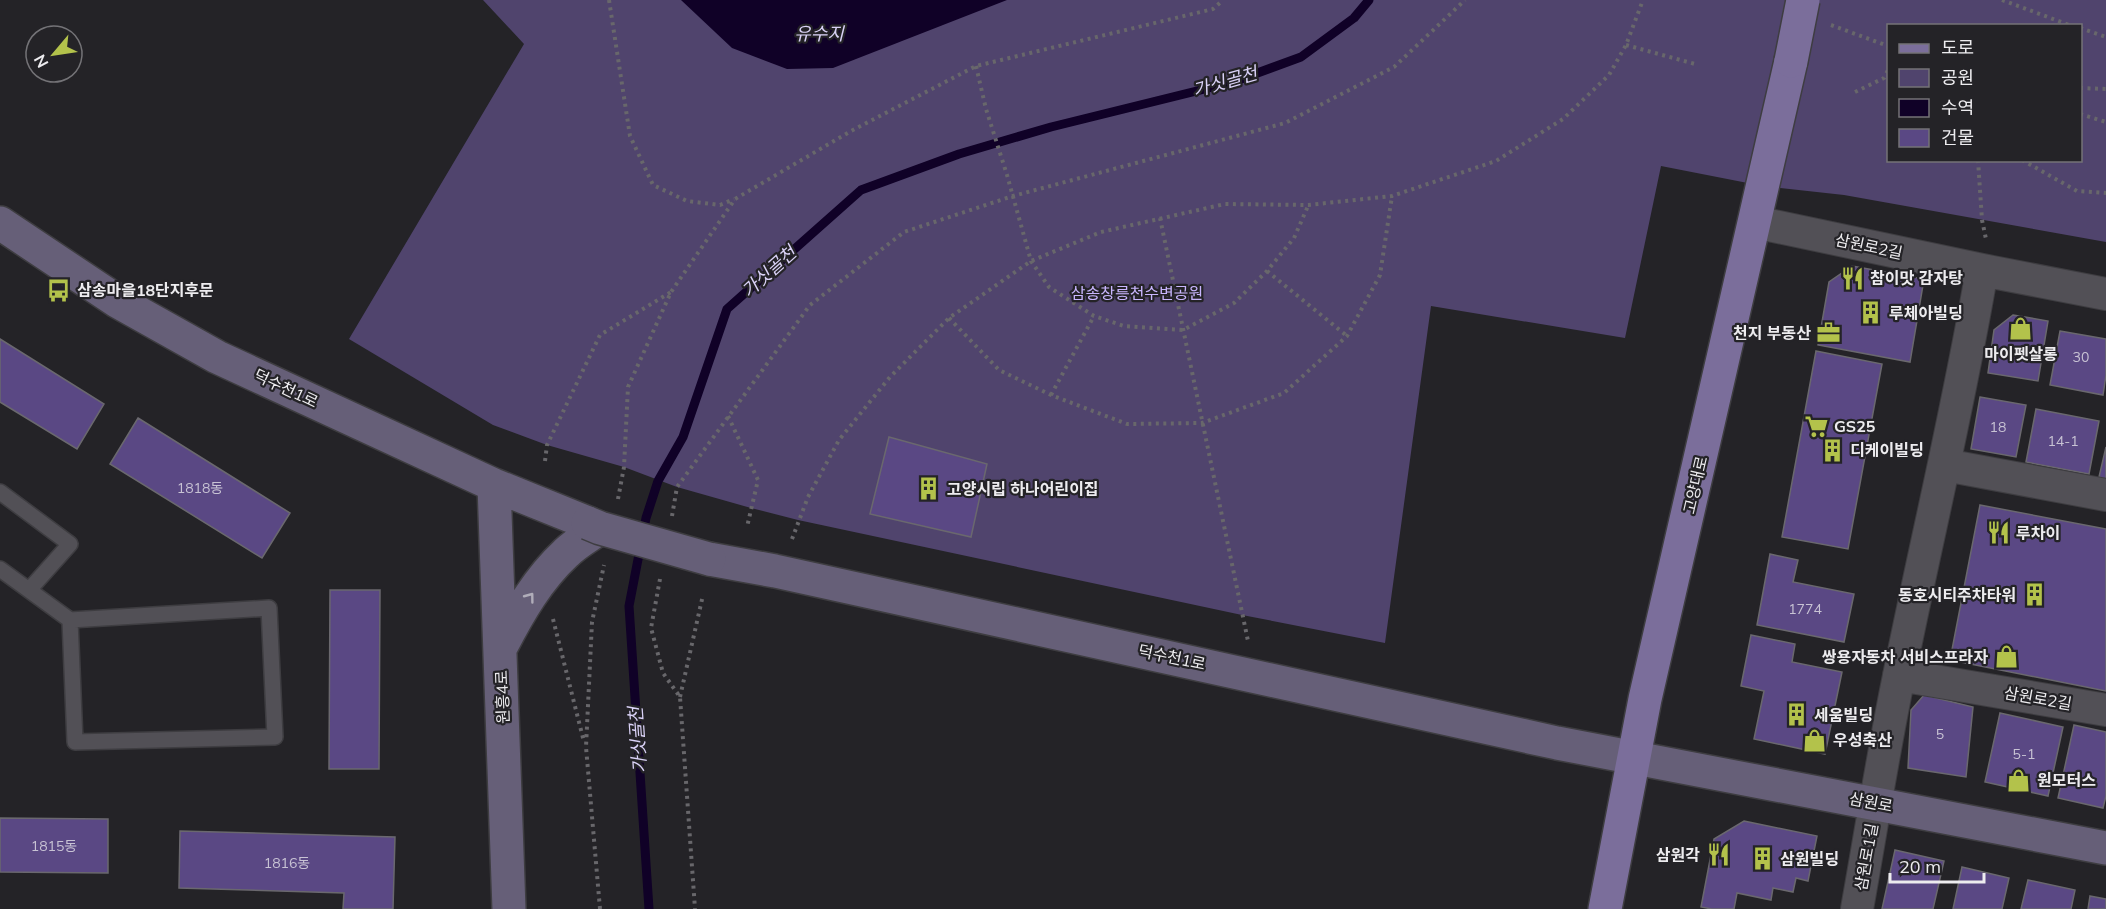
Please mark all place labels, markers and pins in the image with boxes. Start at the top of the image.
restaurant icon: 참이맛 감자탕 [1839,265,1865,291]
place label: 참이맛 감자탕 [1870,268,1963,288]
bus stop icon: 삼송마을18단지후문 [46,277,72,303]
place label: 삼송마을18단지후문 [77,280,214,300]
building icon: 루체아빌딩 [1858,300,1884,326]
place label: 루체아빌딩 [1889,303,1963,323]
shop icon: 마이펫살롱 [2008,316,2034,342]
office icon: 천지 부동산 [1816,320,1842,346]
place label: 천지 부동산 [1733,323,1811,343]
place label: 마이펫살롱 [1984,344,2058,364]
supermarket icon: GS25 [1803,413,1829,439]
place label: GS25 [1834,416,1876,436]
building icon: 디케이빌딩 [1819,437,1845,463]
place label: 디케이빌딩 [1850,440,1924,460]
building icon: 고양시립 하나어린이집 [916,476,942,502]
place label: 고양시립 하나어린이집 [947,479,1099,499]
restaurant icon: 루차이 [1985,520,2011,546]
place label: 루차이 [2016,523,2060,543]
building icon: 동호시티주차타워 [2021,582,2047,608]
place label: 동호시티주차타워 [1898,585,2016,605]
shop icon: 쌍용자동차 서비스프라자 [1993,644,2019,670]
place label: 쌍용자동차 서비스프라자 [1822,647,1988,667]
building icon: 세움빌딩 [1783,702,1809,728]
place label: 세움빌딩 [1814,705,1873,725]
shop icon: 우성축산 [1802,727,1828,753]
place label: 우성축산 [1833,730,1892,750]
shop icon: 원모터스 [2006,767,2032,793]
place label: 원모터스 [2037,770,2096,790]
restaurant icon: 삼원각 [1705,842,1731,868]
place label: 삼원각 [1656,845,1700,865]
building icon: 삼원빌딩 [1749,846,1775,872]
place label: 삼원빌딩 [1780,849,1839,869]

